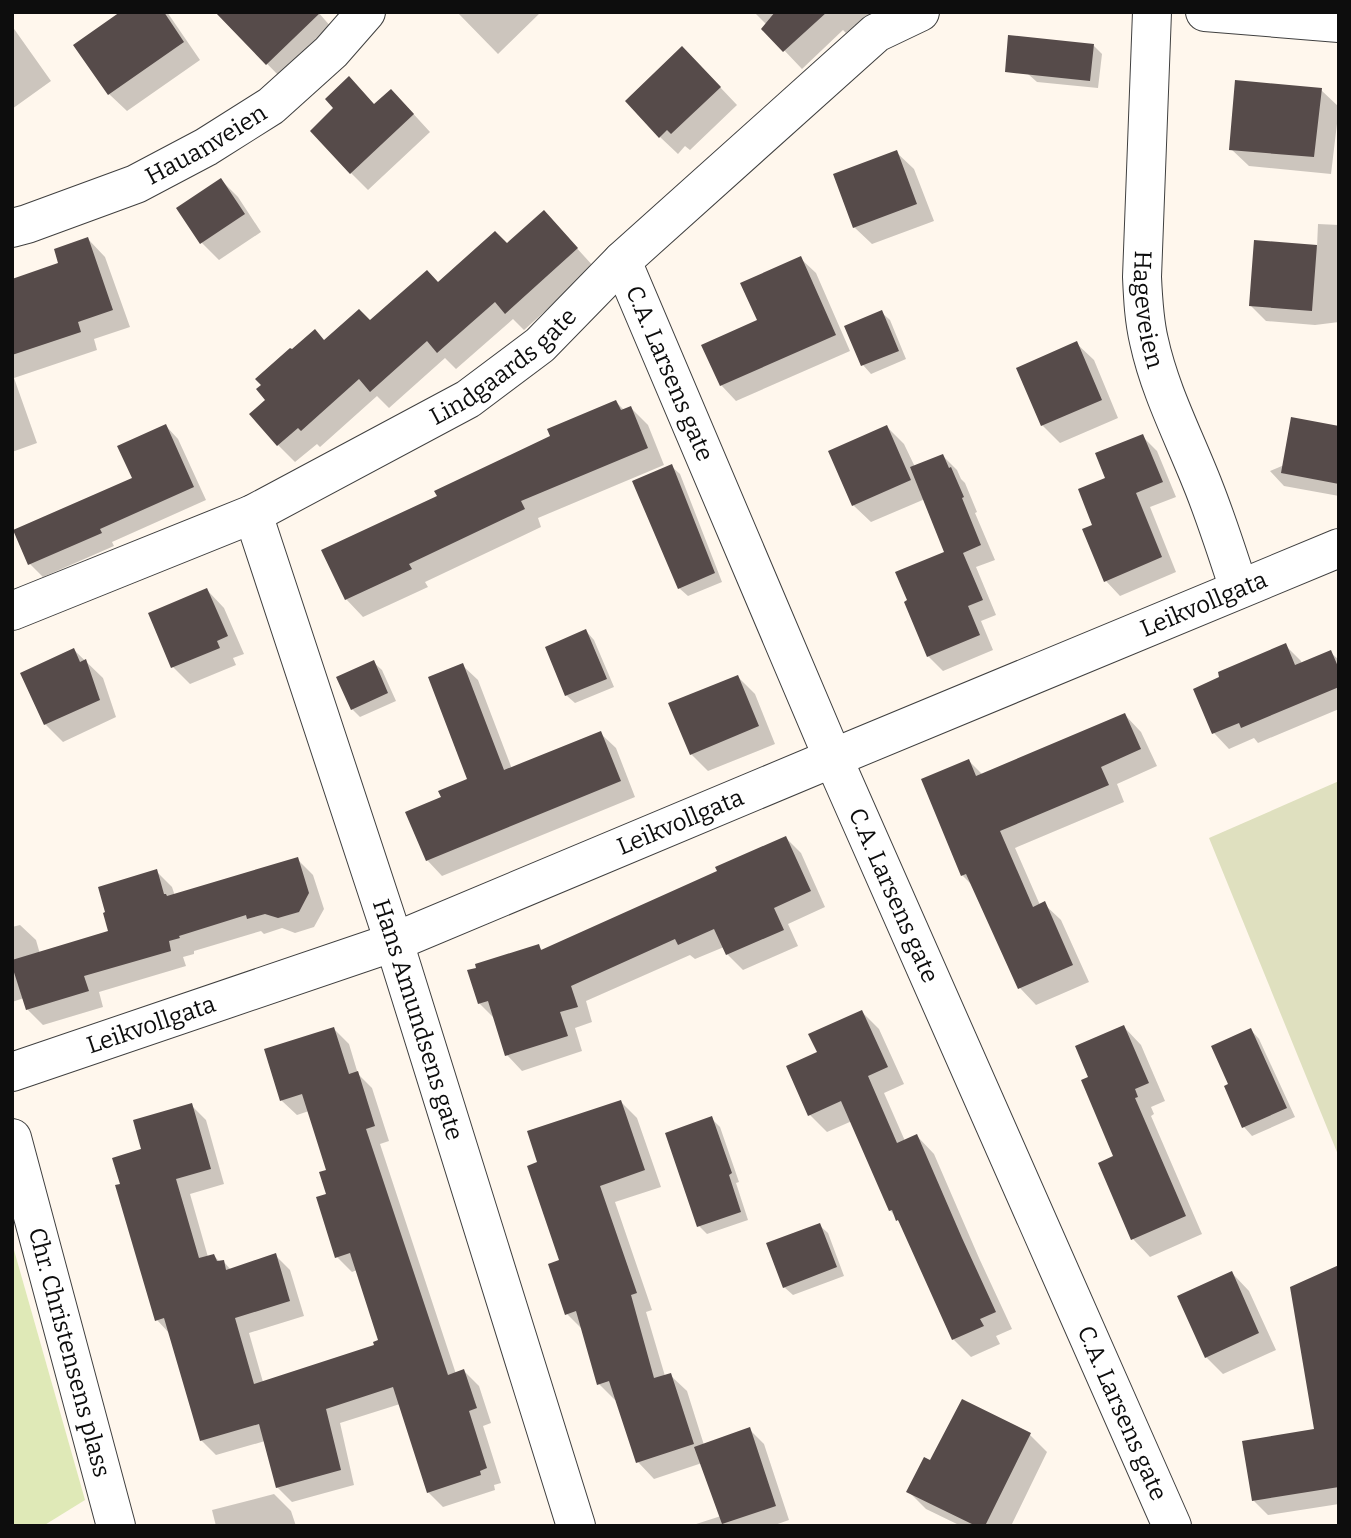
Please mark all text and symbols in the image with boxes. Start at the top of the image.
street label: Hauanveien [141,98,272,190]
street label: Hageveien [1128,250,1169,372]
street label: C.A. Larsens gate [620,281,719,465]
street label: Lindgaards gate [425,302,582,431]
street label: Leikvollgata [1136,565,1271,643]
street label: Leikvollgata [613,783,748,861]
street label: C.A. Larsens gate [843,804,944,987]
street label: Hans Amundsens gate [367,896,469,1144]
street label: Leikvollgata [83,990,219,1060]
street label: Chr. Christensens plass [23,1225,116,1480]
street label: C.A. Larsens gate [1071,1321,1173,1505]

